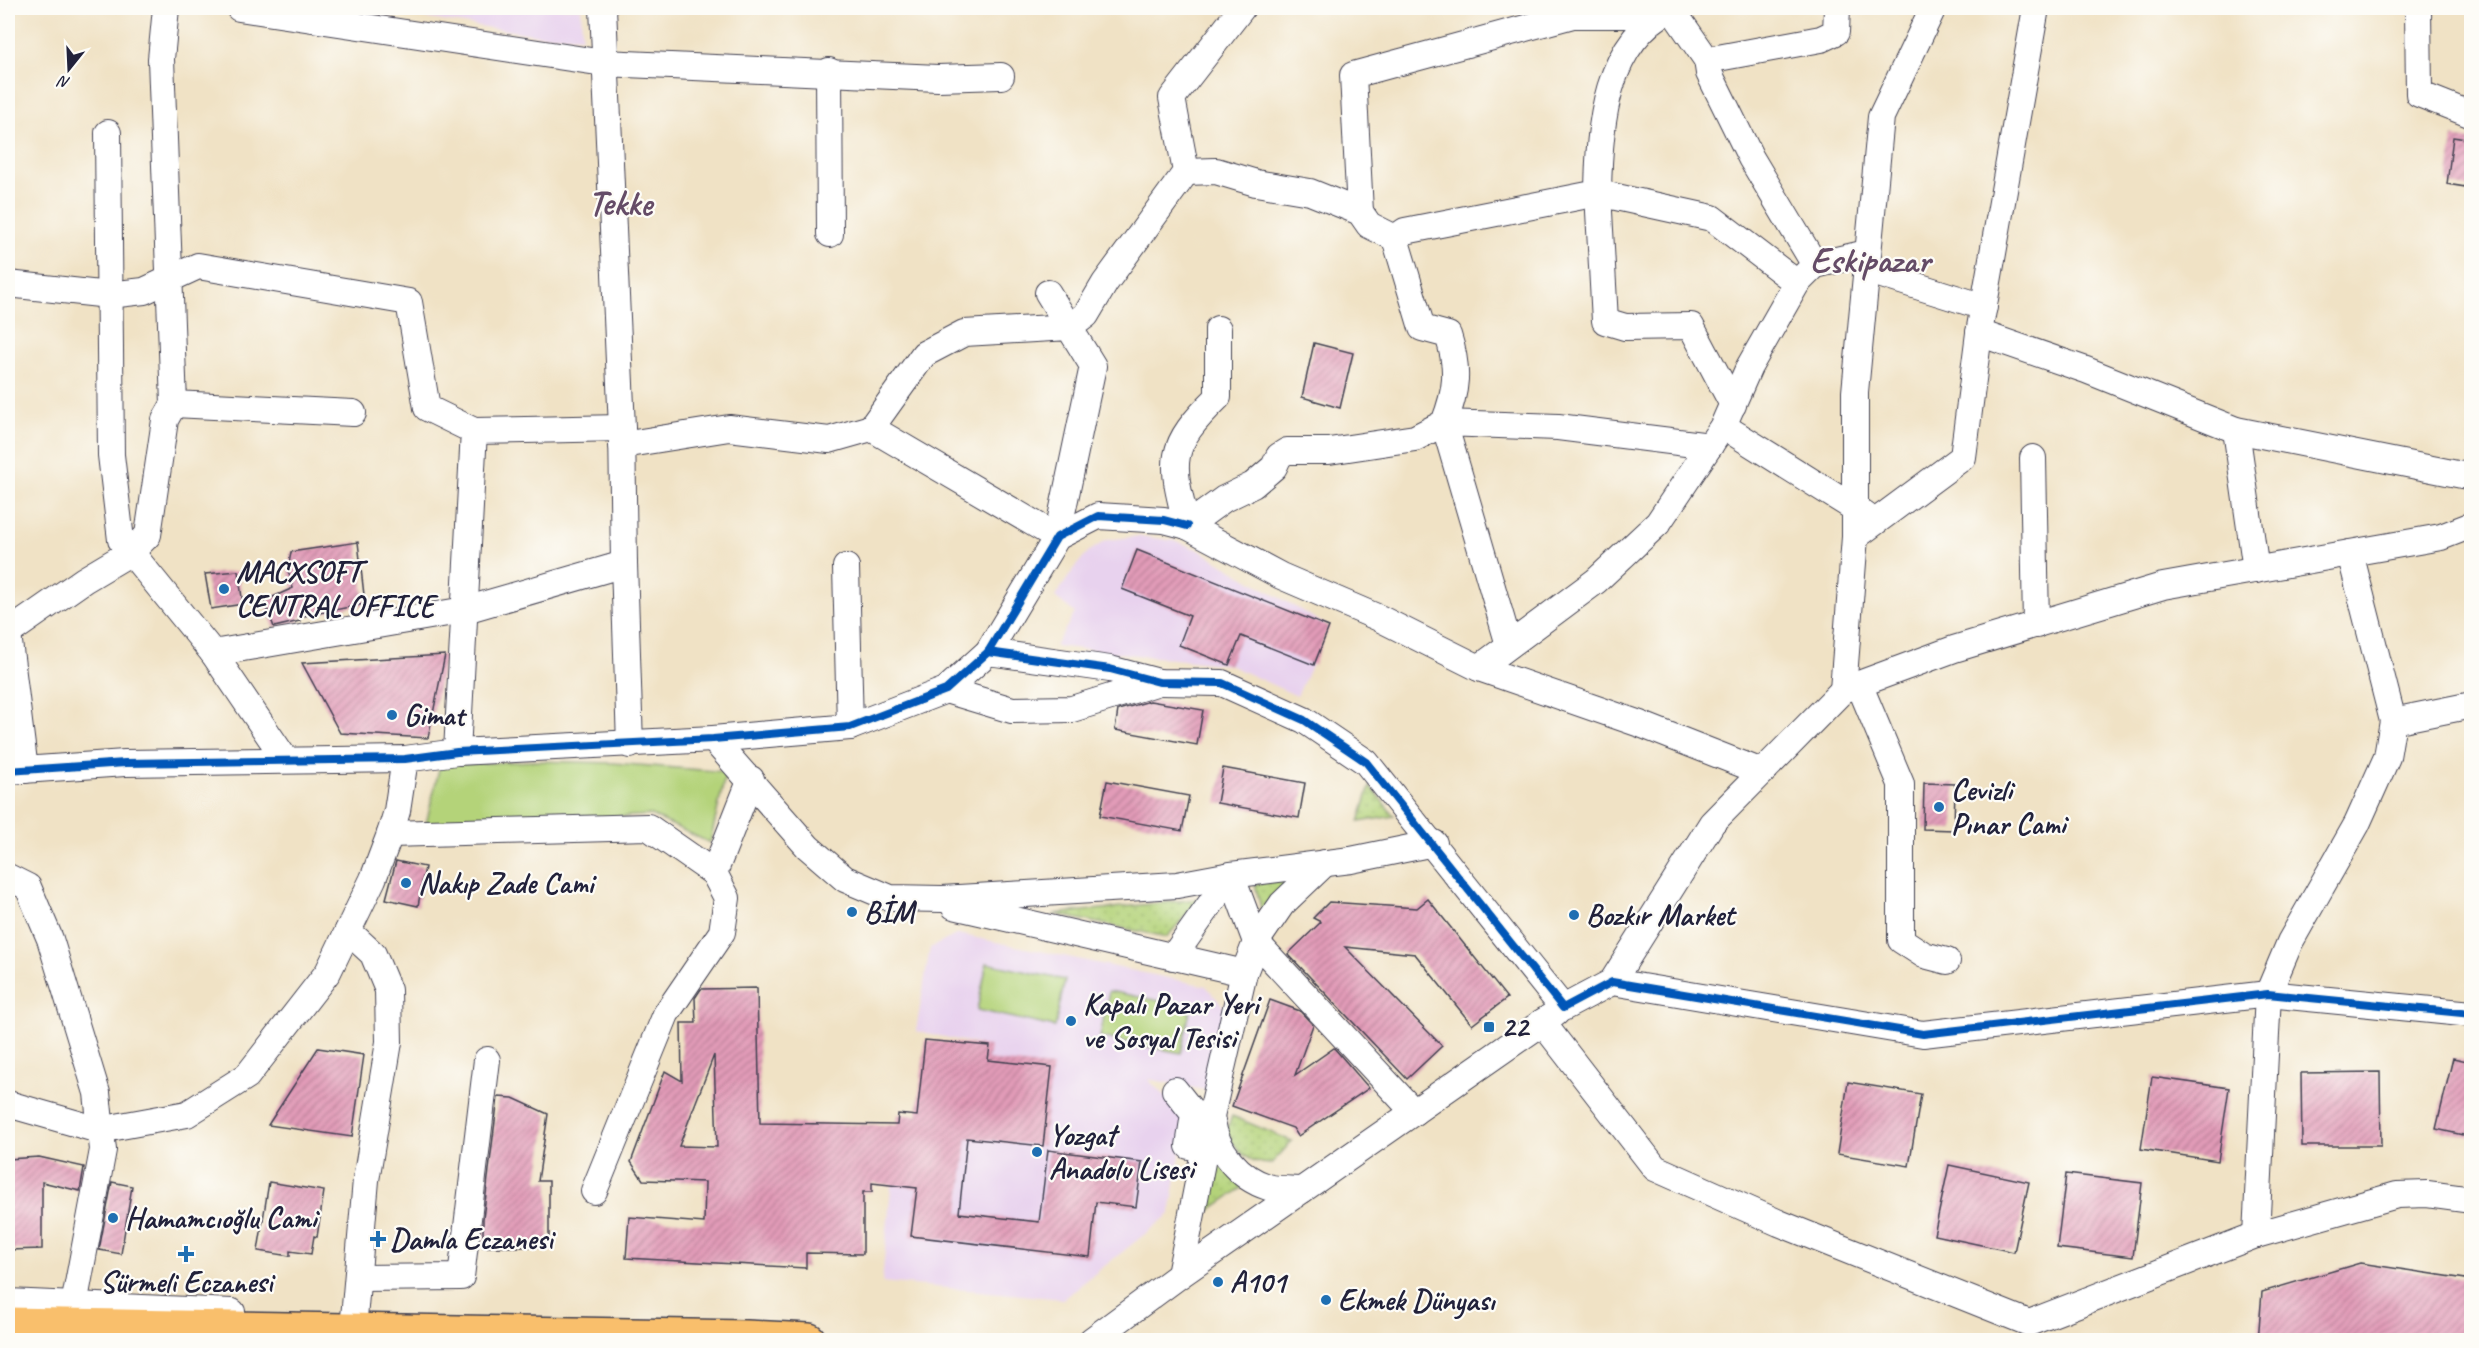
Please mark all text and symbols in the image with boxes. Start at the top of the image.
north arrow [39,39,99,99]
text: N [54,70,72,93]
district label: Tekke [588,180,655,226]
district label: Eskipazar [1810,237,1934,283]
place label: MACXSOFT CENTRAL OFFICE [236,553,440,625]
marker: MACXSOFT CENTRAL OFFICE [217,582,231,596]
place label: Gimat [404,696,467,734]
marker: Gimat [385,708,399,722]
place label: Cevizli Pınar Cami [1951,771,2070,843]
marker: Cevizli Pınar Cami [1932,800,1946,814]
place label: Nakıp Zade Cami [418,864,598,902]
marker: Nakıp Zade Cami [399,876,413,890]
place label: BİM [864,893,918,931]
place label: Bozkır Market [1586,896,1737,934]
marker: BİM [845,905,859,919]
marker: Bozkır Market [1567,908,1581,922]
place label: Kapalı Pazar Yeri ve Sosyal Tesisi [1083,985,1262,1057]
place label: 22 [1501,1008,1531,1046]
marker: Kapalı Pazar Yeri ve Sosyal Tesisi [1064,1014,1078,1028]
marker: 22 [1482,1020,1496,1034]
place label: Yozgat Anadolu Lisesi [1049,1116,1198,1188]
marker: Yozgat Anadolu Lisesi [1030,1145,1044,1159]
place label: Hamamcıoğlu Cami [125,1199,321,1237]
marker: Hamamcıoğlu Cami [106,1211,120,1225]
place label: Damla Eczanesi [390,1220,557,1258]
marker: Damla Eczanesi [371,1232,385,1246]
marker: Sürmeli Eczanesi [179,1247,193,1261]
place label: Sürmeli Eczanesi [100,1263,276,1301]
place label: A101 [1230,1263,1289,1301]
marker: A101 [1211,1275,1225,1289]
place label: Ekmek Dünyası [1338,1281,1497,1320]
marker: Ekmek Dünyası [1319,1293,1333,1307]

